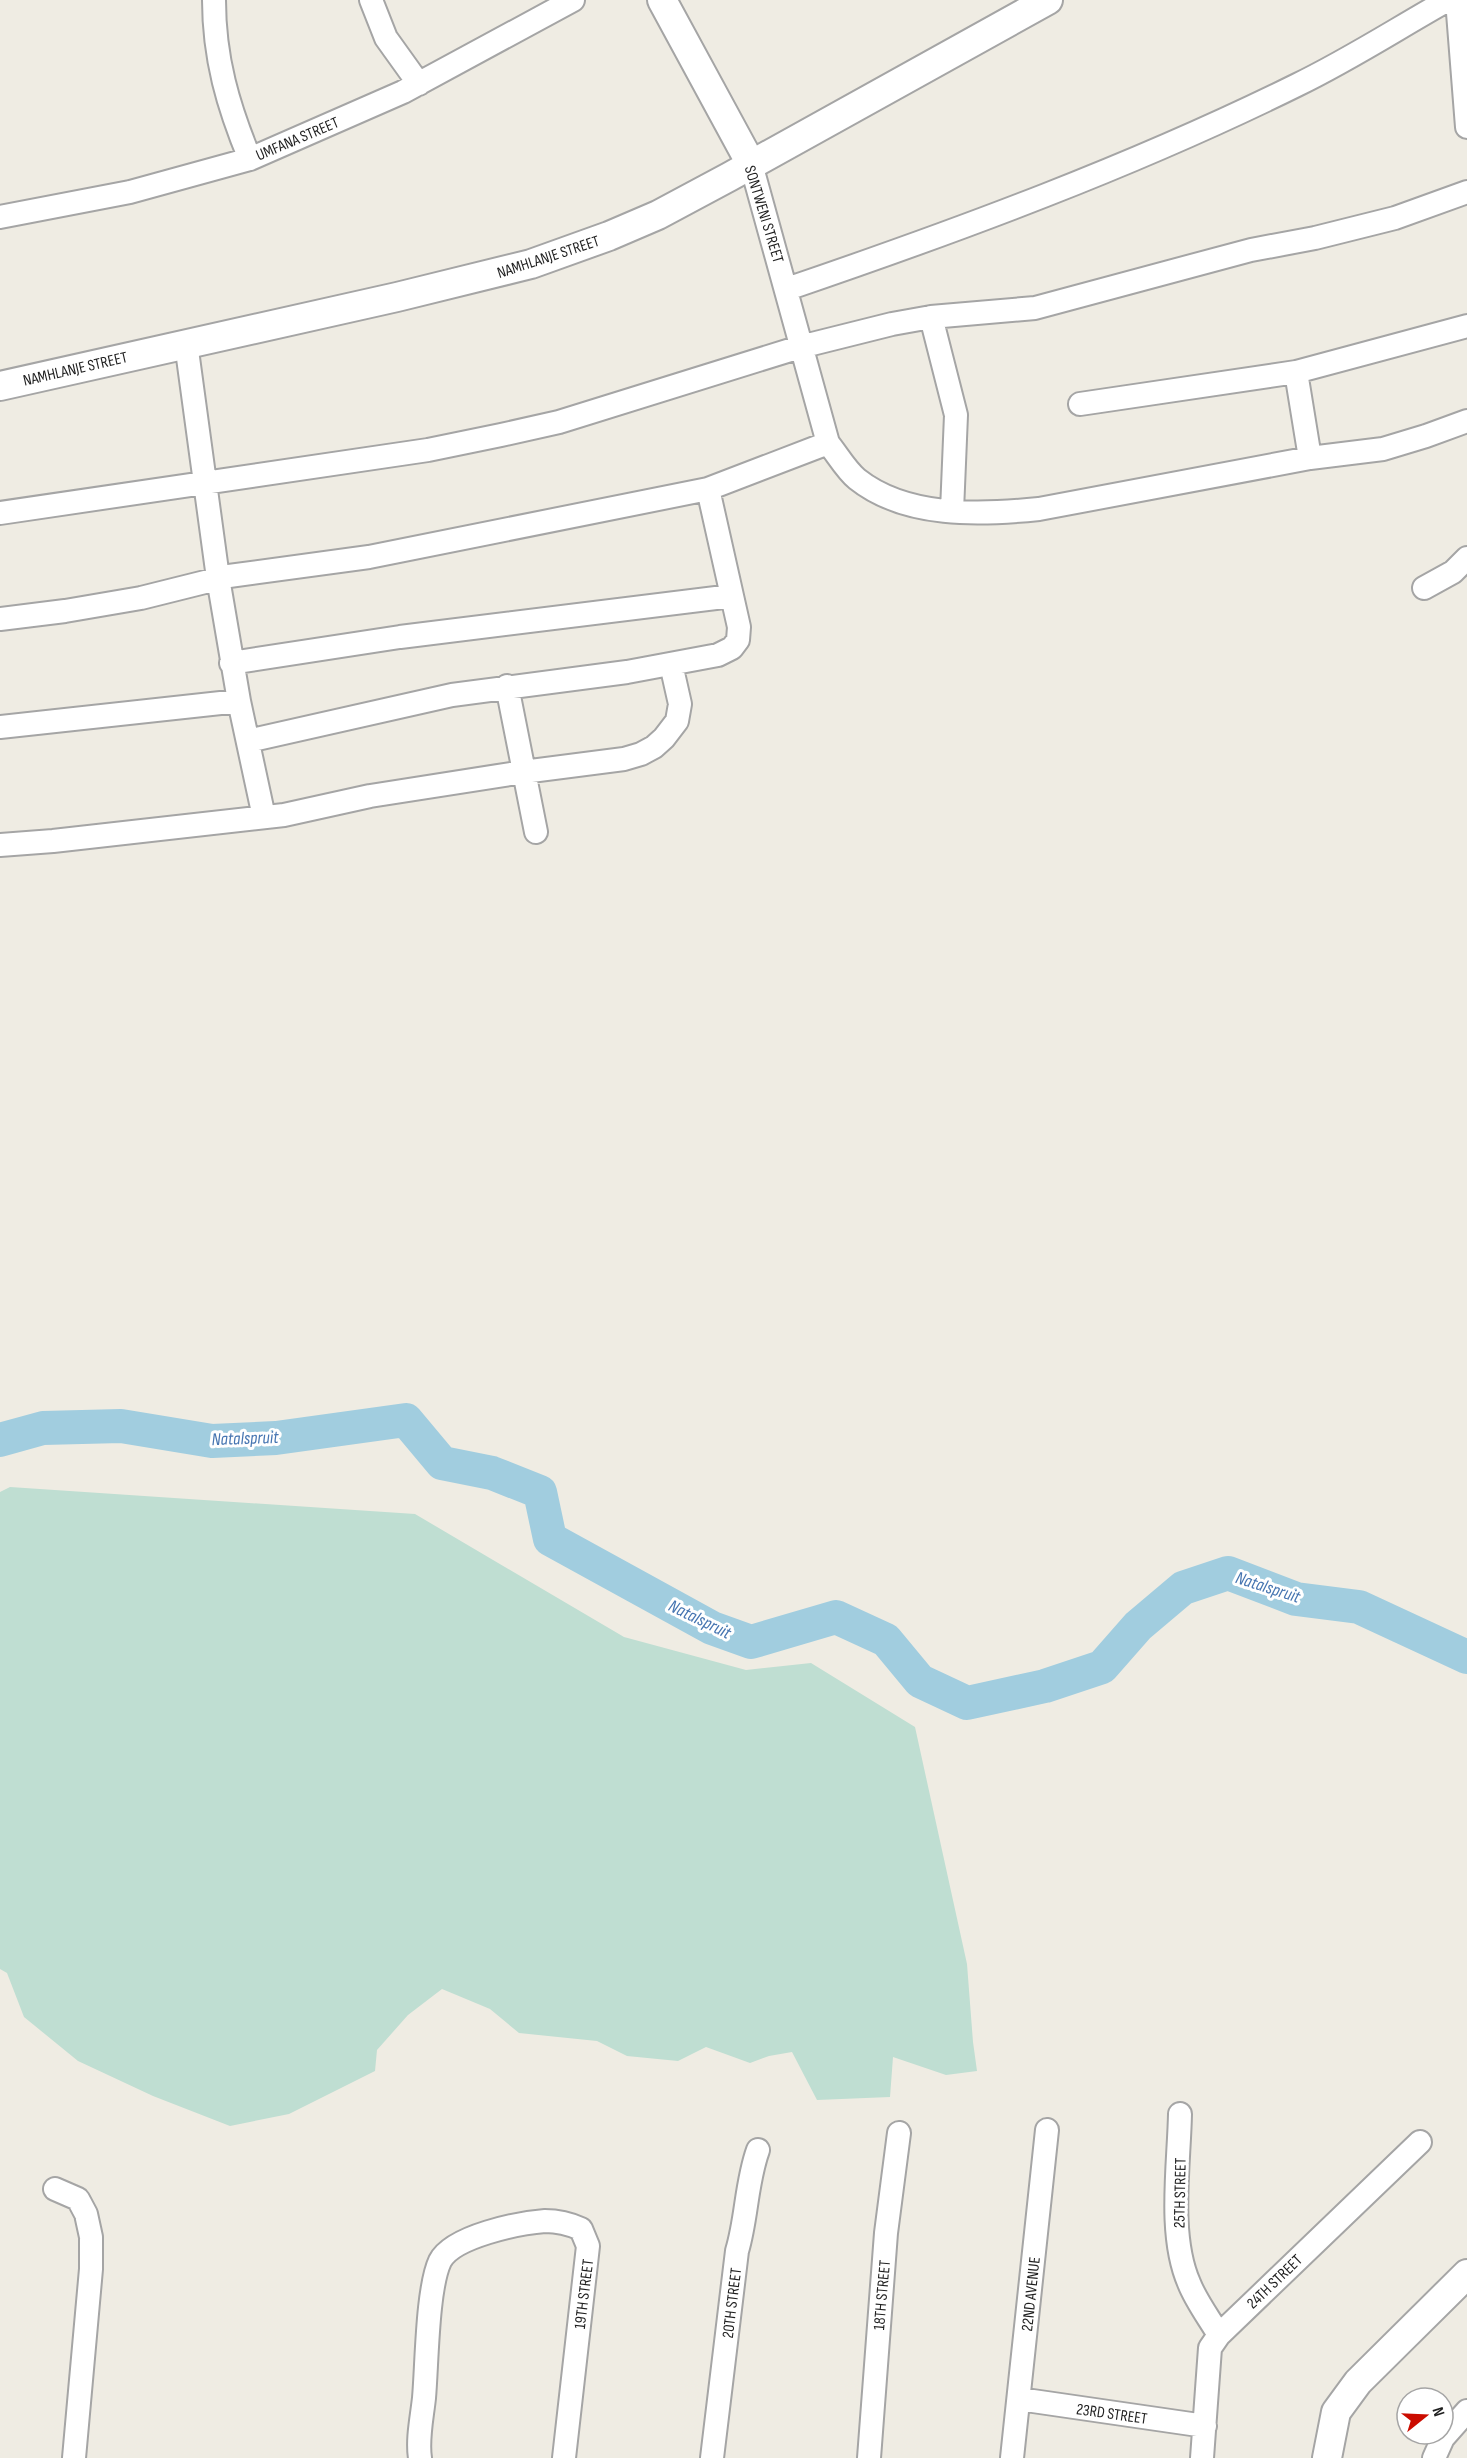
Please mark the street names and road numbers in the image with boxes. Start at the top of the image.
street label: UMFANA STREET [253,113,342,165]
street label: SONTWENI STREET [740,164,788,266]
street label: NAMHLANJE STREET [495,232,602,283]
street label: NAMHLANJE STREET [21,348,130,391]
street label: 25TH STREET [1170,2157,1191,2228]
street label: 24TH STREET [1243,2251,1307,2313]
street label: 22ND AVENUE [1018,2256,1045,2332]
street label: 19TH STREET [571,2258,598,2330]
street label: 18TH STREET [870,2259,895,2331]
street label: 20TH STREET [719,2266,746,2339]
street label: 23RD STREET [1075,2400,1149,2429]

